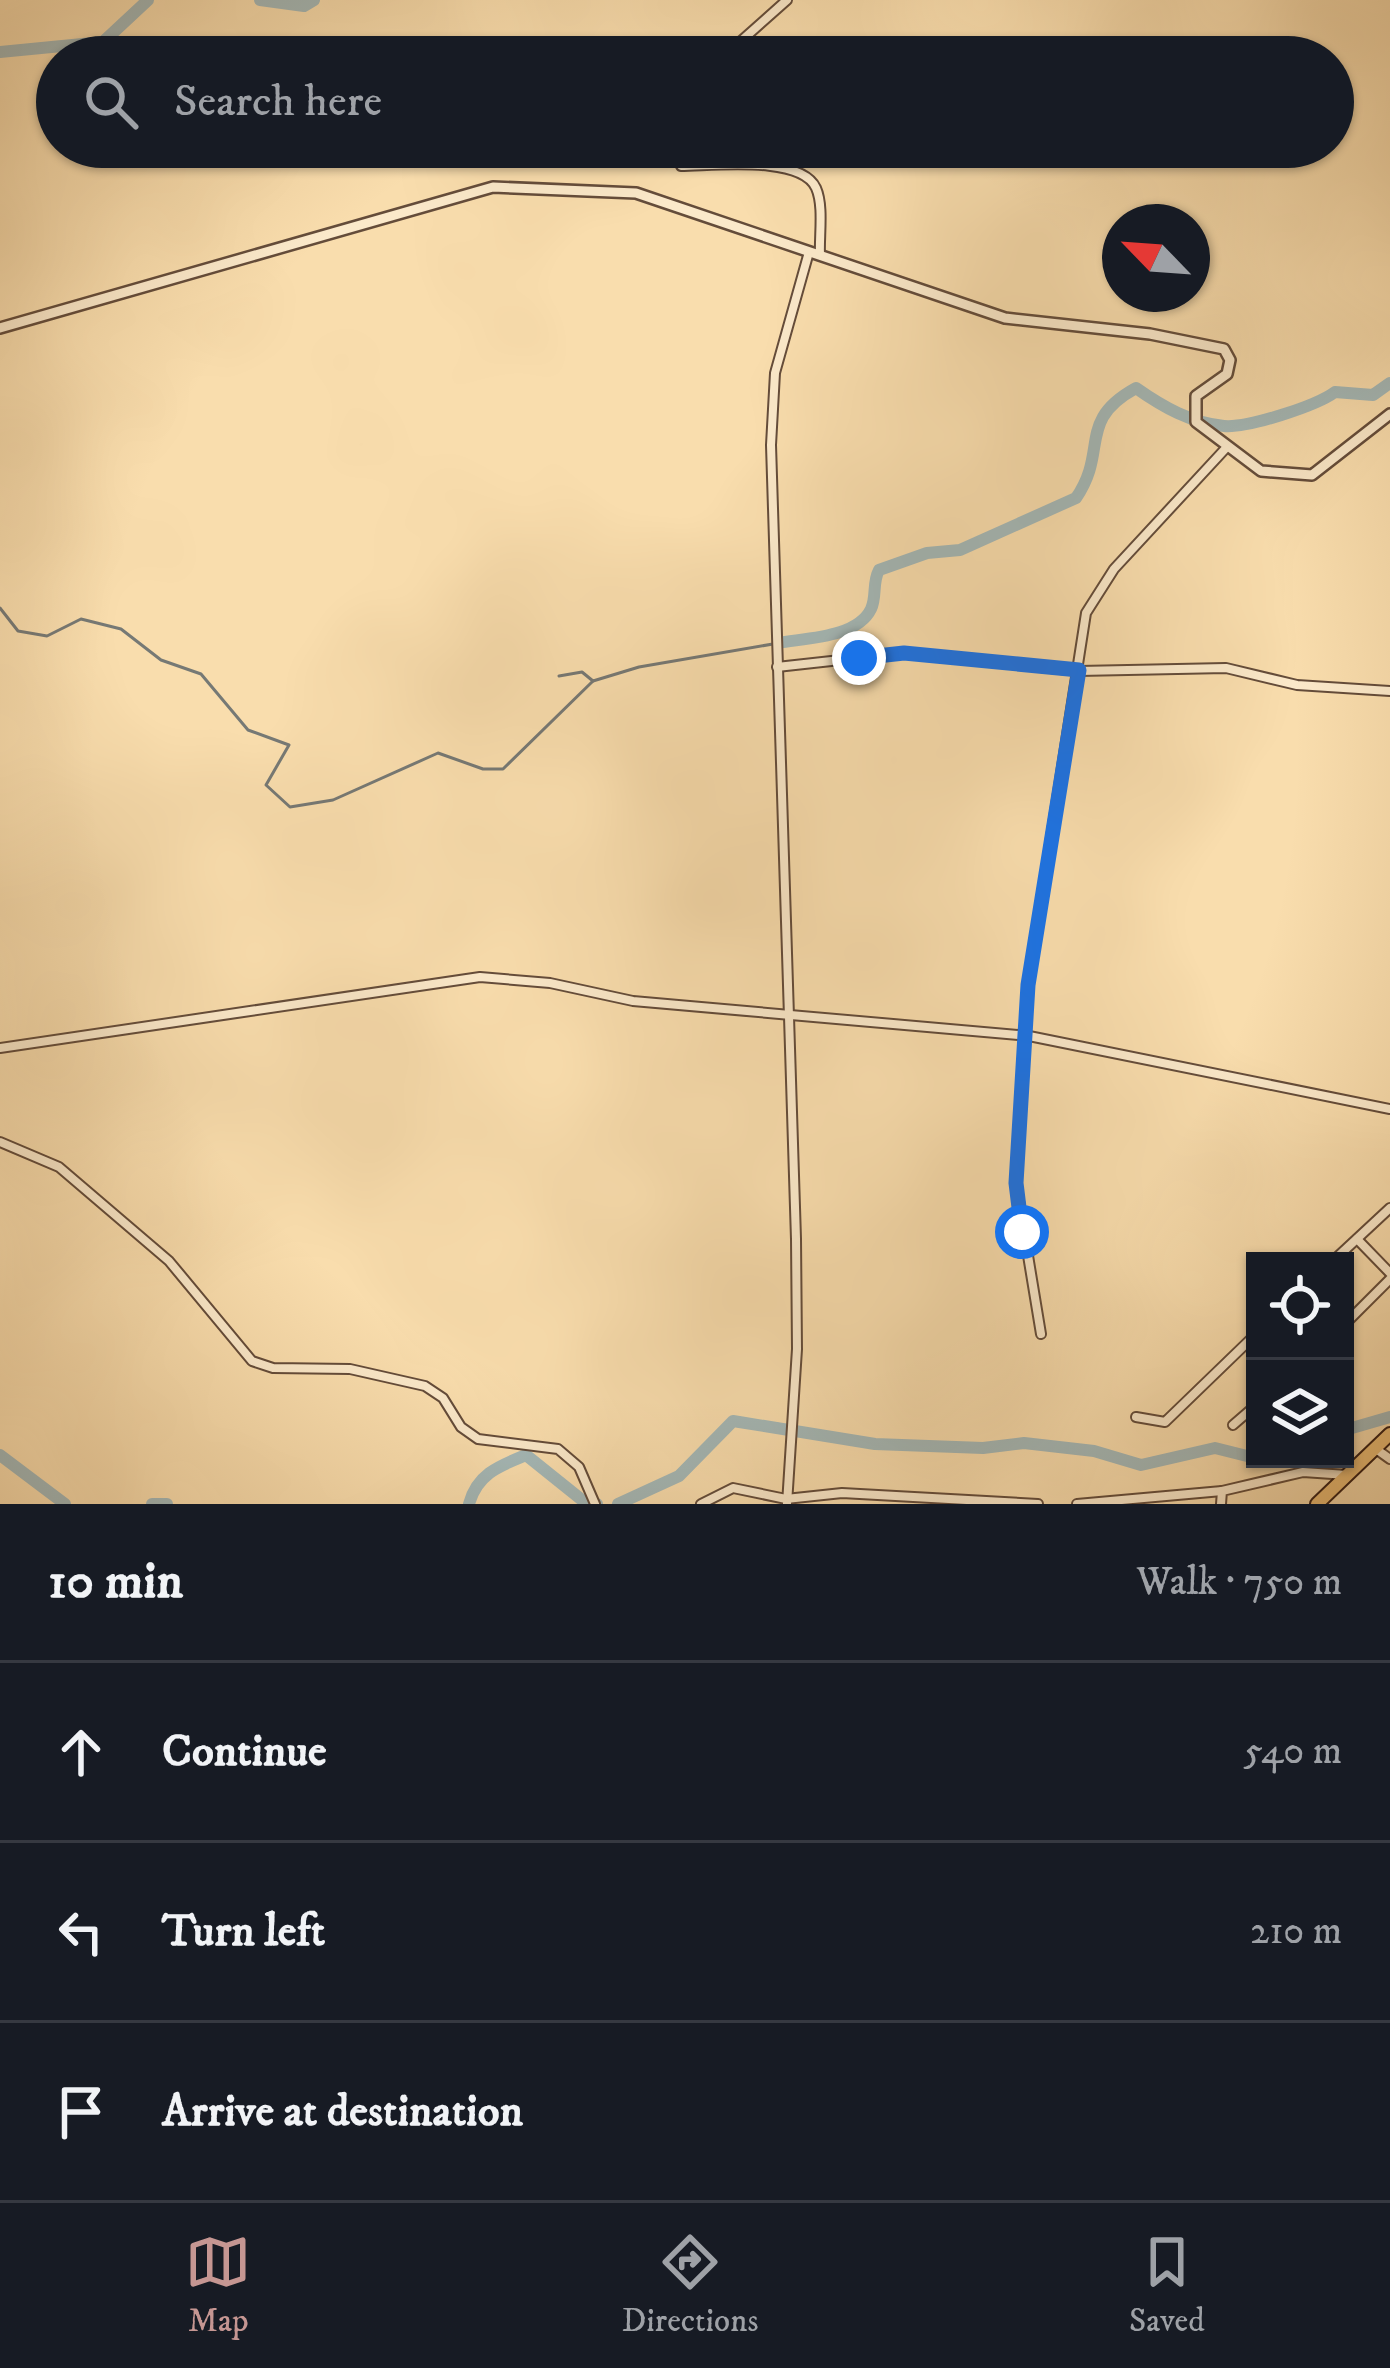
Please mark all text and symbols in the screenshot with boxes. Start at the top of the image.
search box [36,36,1354,168]
icon: search [78,69,144,135]
text: Search here [174,74,382,130]
north arrow [1102,204,1210,312]
route end [832,631,886,685]
route start [995,1205,1049,1259]
map controls [1246,1252,1354,1468]
button: locate [1246,1252,1354,1360]
button: layers [1246,1360,1354,1468]
text: 10 min [48,1550,183,1614]
text: Walk · 750 m [1136,1558,1342,1607]
icon: ahead [48,1719,114,1785]
text: Continue [162,1724,327,1780]
text: 540 m [1244,1727,1342,1776]
icon: left [48,1899,114,1965]
text: Turn left [162,1904,325,1960]
text: 210 m [1250,1907,1342,1956]
icon: arrive [48,2079,114,2145]
text: Arrive at destination [162,2084,523,2140]
tab: Map [185,2229,251,2342]
tab: Directions [622,2229,758,2342]
tab: Saved [1129,2229,1205,2342]

